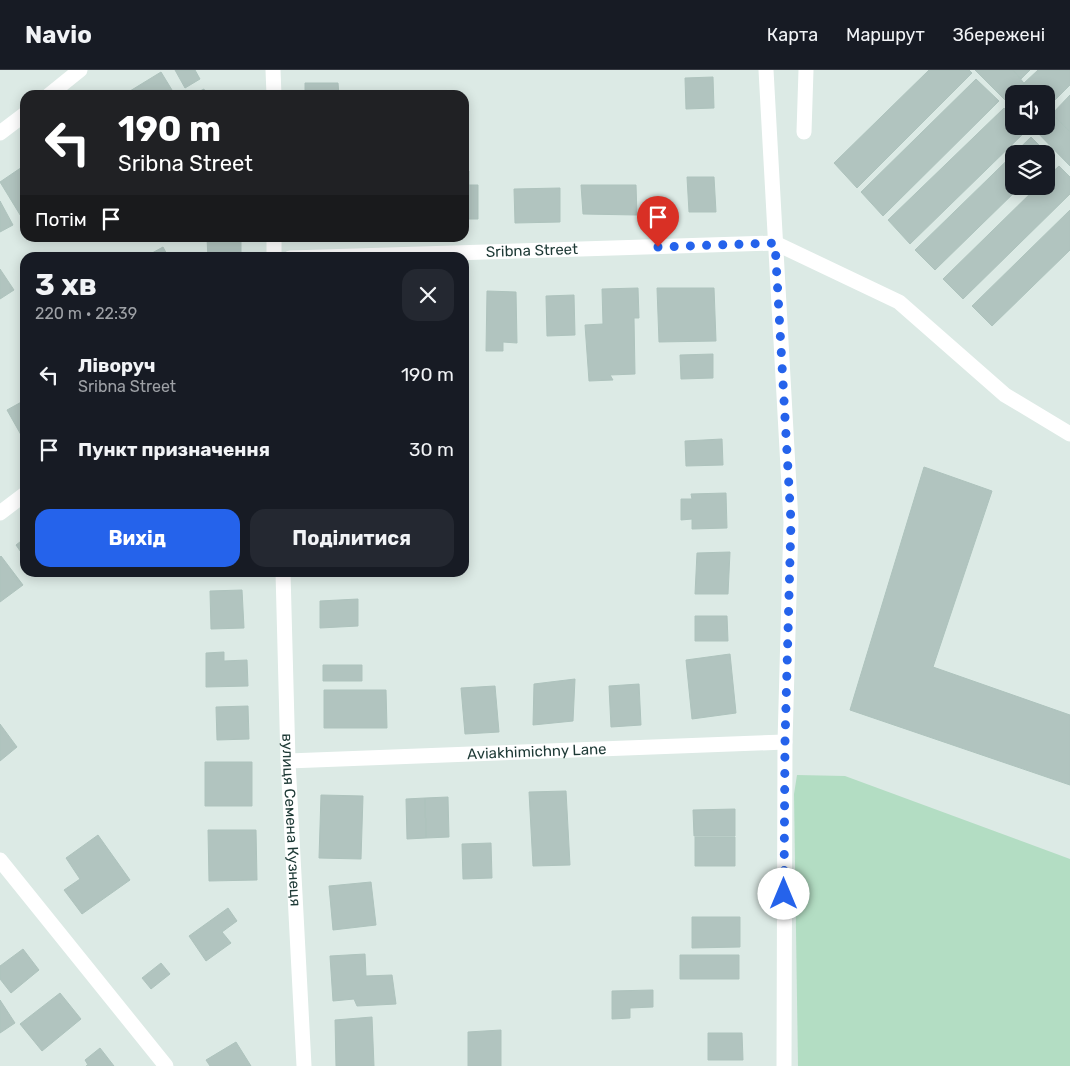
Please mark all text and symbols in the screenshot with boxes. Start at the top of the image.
text: Navio [25,21,92,49]
text: Карта [767,24,818,46]
text: Маршрут [846,24,925,46]
text: Збережені [953,24,1045,46]
map controls [1005,85,1055,195]
button: sound [1005,85,1055,135]
text: 190 m [118,108,221,150]
icon: left [35,110,100,175]
button: layers [1005,145,1055,195]
text: Sribna Street [118,150,253,177]
pin [637,196,679,247]
icon: arrive [644,203,672,231]
icon: arrive [97,205,125,233]
text: Потім [35,208,87,231]
street label: Sribna Street [486,240,578,261]
text: 3 хв [35,267,97,303]
button: close [402,269,454,321]
text: 220 m · 22:39 [35,304,137,323]
text: Ліворуч [78,354,155,377]
icon: left [35,361,63,389]
text: 190 m [401,363,454,386]
text: Sribna Street [78,377,176,396]
icon: arrive [35,436,63,464]
text: Пункт призначення [78,438,270,461]
text: 30 m [409,438,454,461]
button: Вихід [35,509,240,567]
button: Поділитися [250,509,454,567]
street label: вулиця Семена Кузнеця [278,733,305,907]
street label: Aviakhimichny Lane [467,740,607,763]
position arrow [757,867,809,919]

